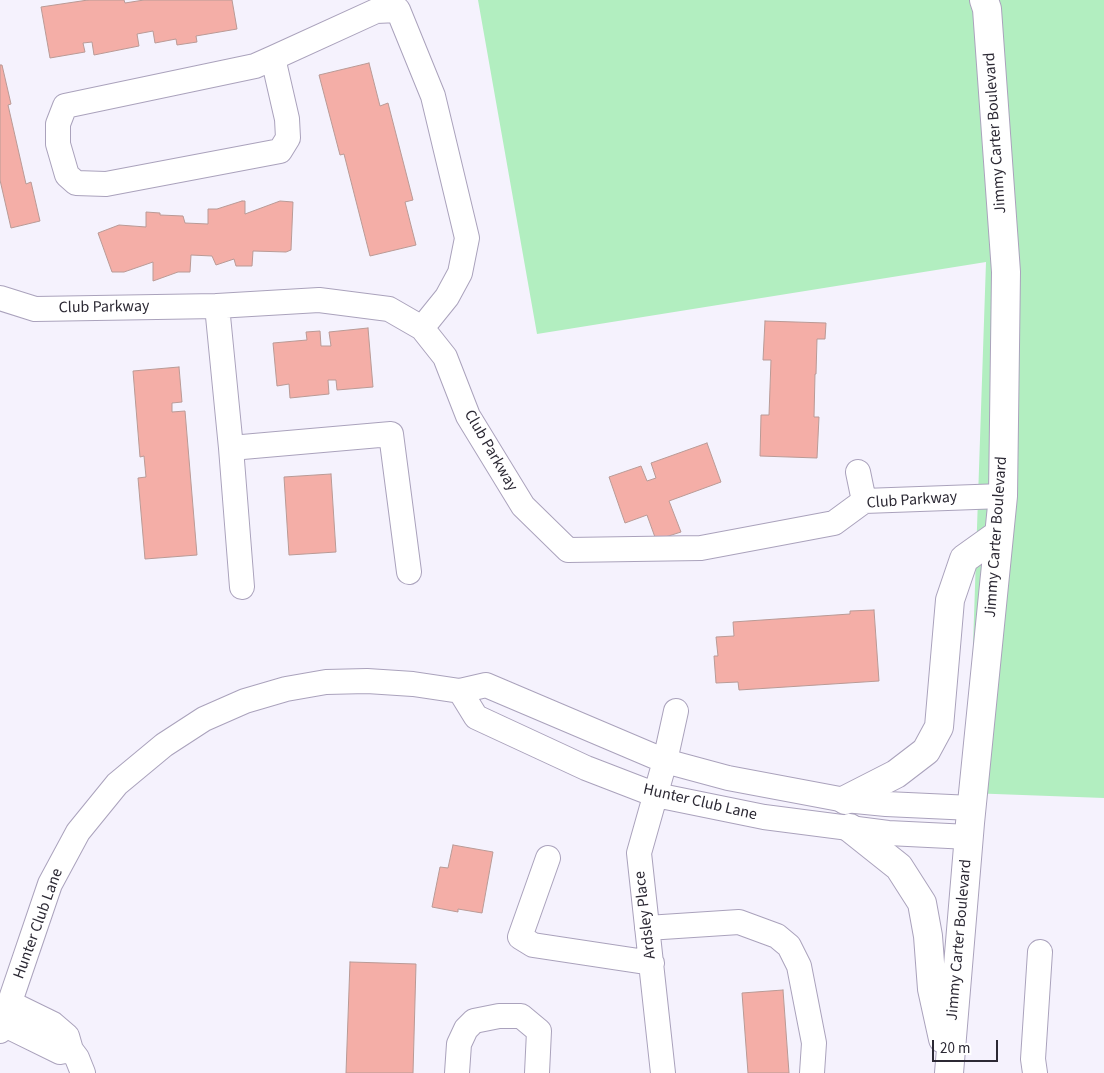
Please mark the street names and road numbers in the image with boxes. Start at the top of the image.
street label: Jimmy Carter Boulevard [981,52,1011,214]
street label: Club Parkway [58,298,150,318]
street label: Club Parkway [459,407,521,495]
street label: Jimmy Carter Boulevard [982,456,1012,618]
street label: Club Parkway [866,488,958,514]
street label: Hunter Club Lane [641,781,759,825]
street label: Jimmy Carter Boulevard [943,859,977,1021]
street label: Hunter Club Lane [10,866,68,982]
street label: Ardsley Place [631,870,661,960]

